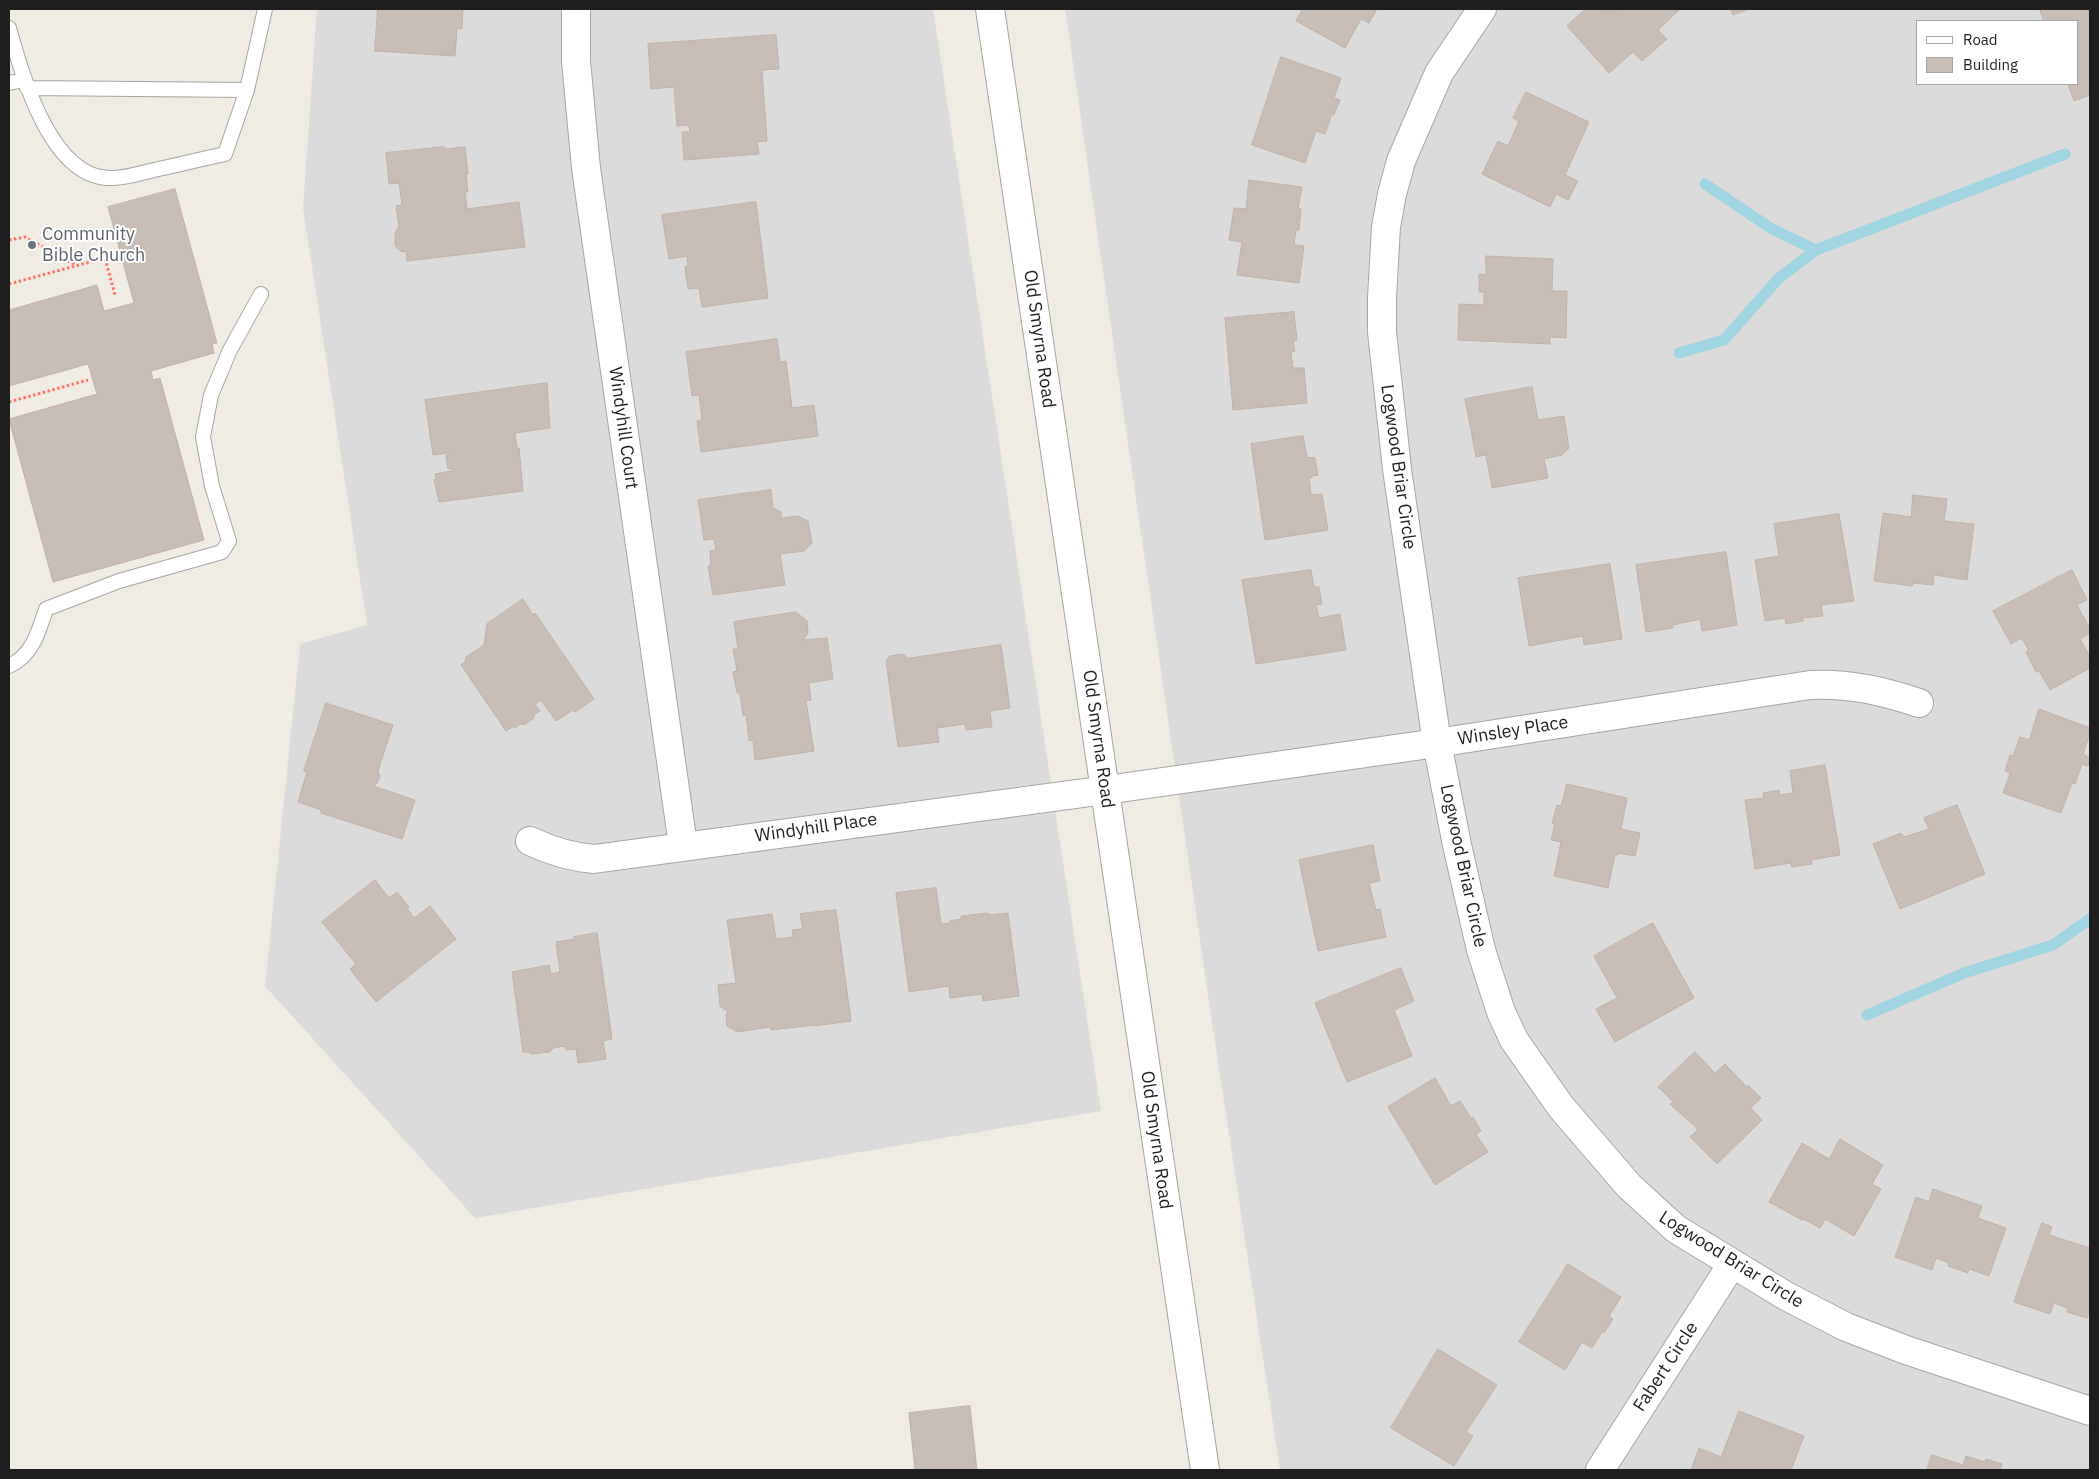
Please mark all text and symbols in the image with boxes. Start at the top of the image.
legend [1916,20,2079,85]
text: Road [1963,30,1998,49]
text: Building [1963,55,2018,74]
place label: Community Bible Church [42,224,145,266]
marker: Community Bible Church [26,239,38,251]
street label: Old Smyrna Road [1019,268,1059,410]
street label: Windyhill Court [604,365,642,491]
street label: Logwood Briar Circle [1376,383,1420,551]
street label: Old Smyrna Road [1078,668,1118,810]
street label: Winsley Place [1456,712,1570,750]
street label: Logwood Briar Circle [1435,782,1491,950]
street label: Windyhill Place [754,809,878,847]
street label: Old Smyrna Road [1136,1069,1176,1211]
street label: Logwood Briar Circle [1655,1207,1807,1313]
street label: Fabert Circle [1629,1318,1703,1416]

